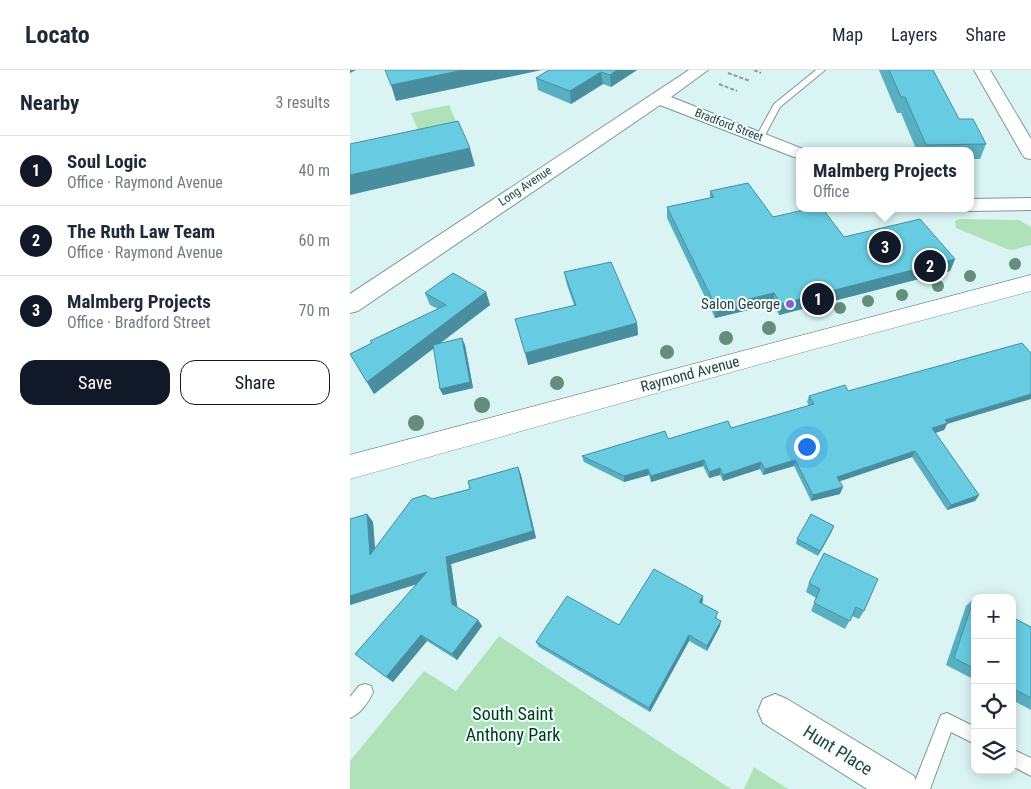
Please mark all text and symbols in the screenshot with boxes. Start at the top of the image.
text: Locato [25,21,90,49]
text: Map [832,24,863,45]
text: Layers [891,24,938,45]
text: Share [966,24,1006,45]
text: Nearby [20,91,79,115]
text: 3 results [275,93,330,112]
street label: Bradford Street [693,106,765,145]
popup [796,147,974,212]
text: Soul Logic [67,150,147,173]
text: Malmberg Projects [813,159,957,182]
text: 1 [32,161,40,180]
text: 40 m [298,161,330,180]
street label: Long Avenue [496,163,554,209]
text: Office · Raymond Avenue [67,173,223,192]
text: Office [813,182,849,201]
text: The Ruth Law Team [67,220,215,243]
pin: 3 [869,228,901,266]
text: 2 [32,231,40,250]
text: 60 m [298,231,330,250]
text: Office · Raymond Avenue [67,243,223,262]
pin: 2 [914,247,946,285]
pin: 1 [802,280,834,318]
text: Malmberg Projects [67,290,211,313]
place label: Salon George [701,295,780,313]
marker: Salon George [784,298,796,310]
text: 3 [32,301,40,320]
text: 70 m [298,301,330,320]
text: Office · Bradford Street [67,313,210,332]
street label: Raymond Avenue [639,352,741,396]
button: Save [20,360,170,405]
button: Share [180,360,330,405]
your location [794,434,820,460]
map controls [971,594,1016,774]
button: + [971,594,1016,639]
button: − [971,639,1016,684]
button: locate [971,684,1016,729]
park label: South Saint Anthony Park [466,703,560,745]
street label: Hunt Place [800,721,876,779]
button: layers [971,729,1016,774]

